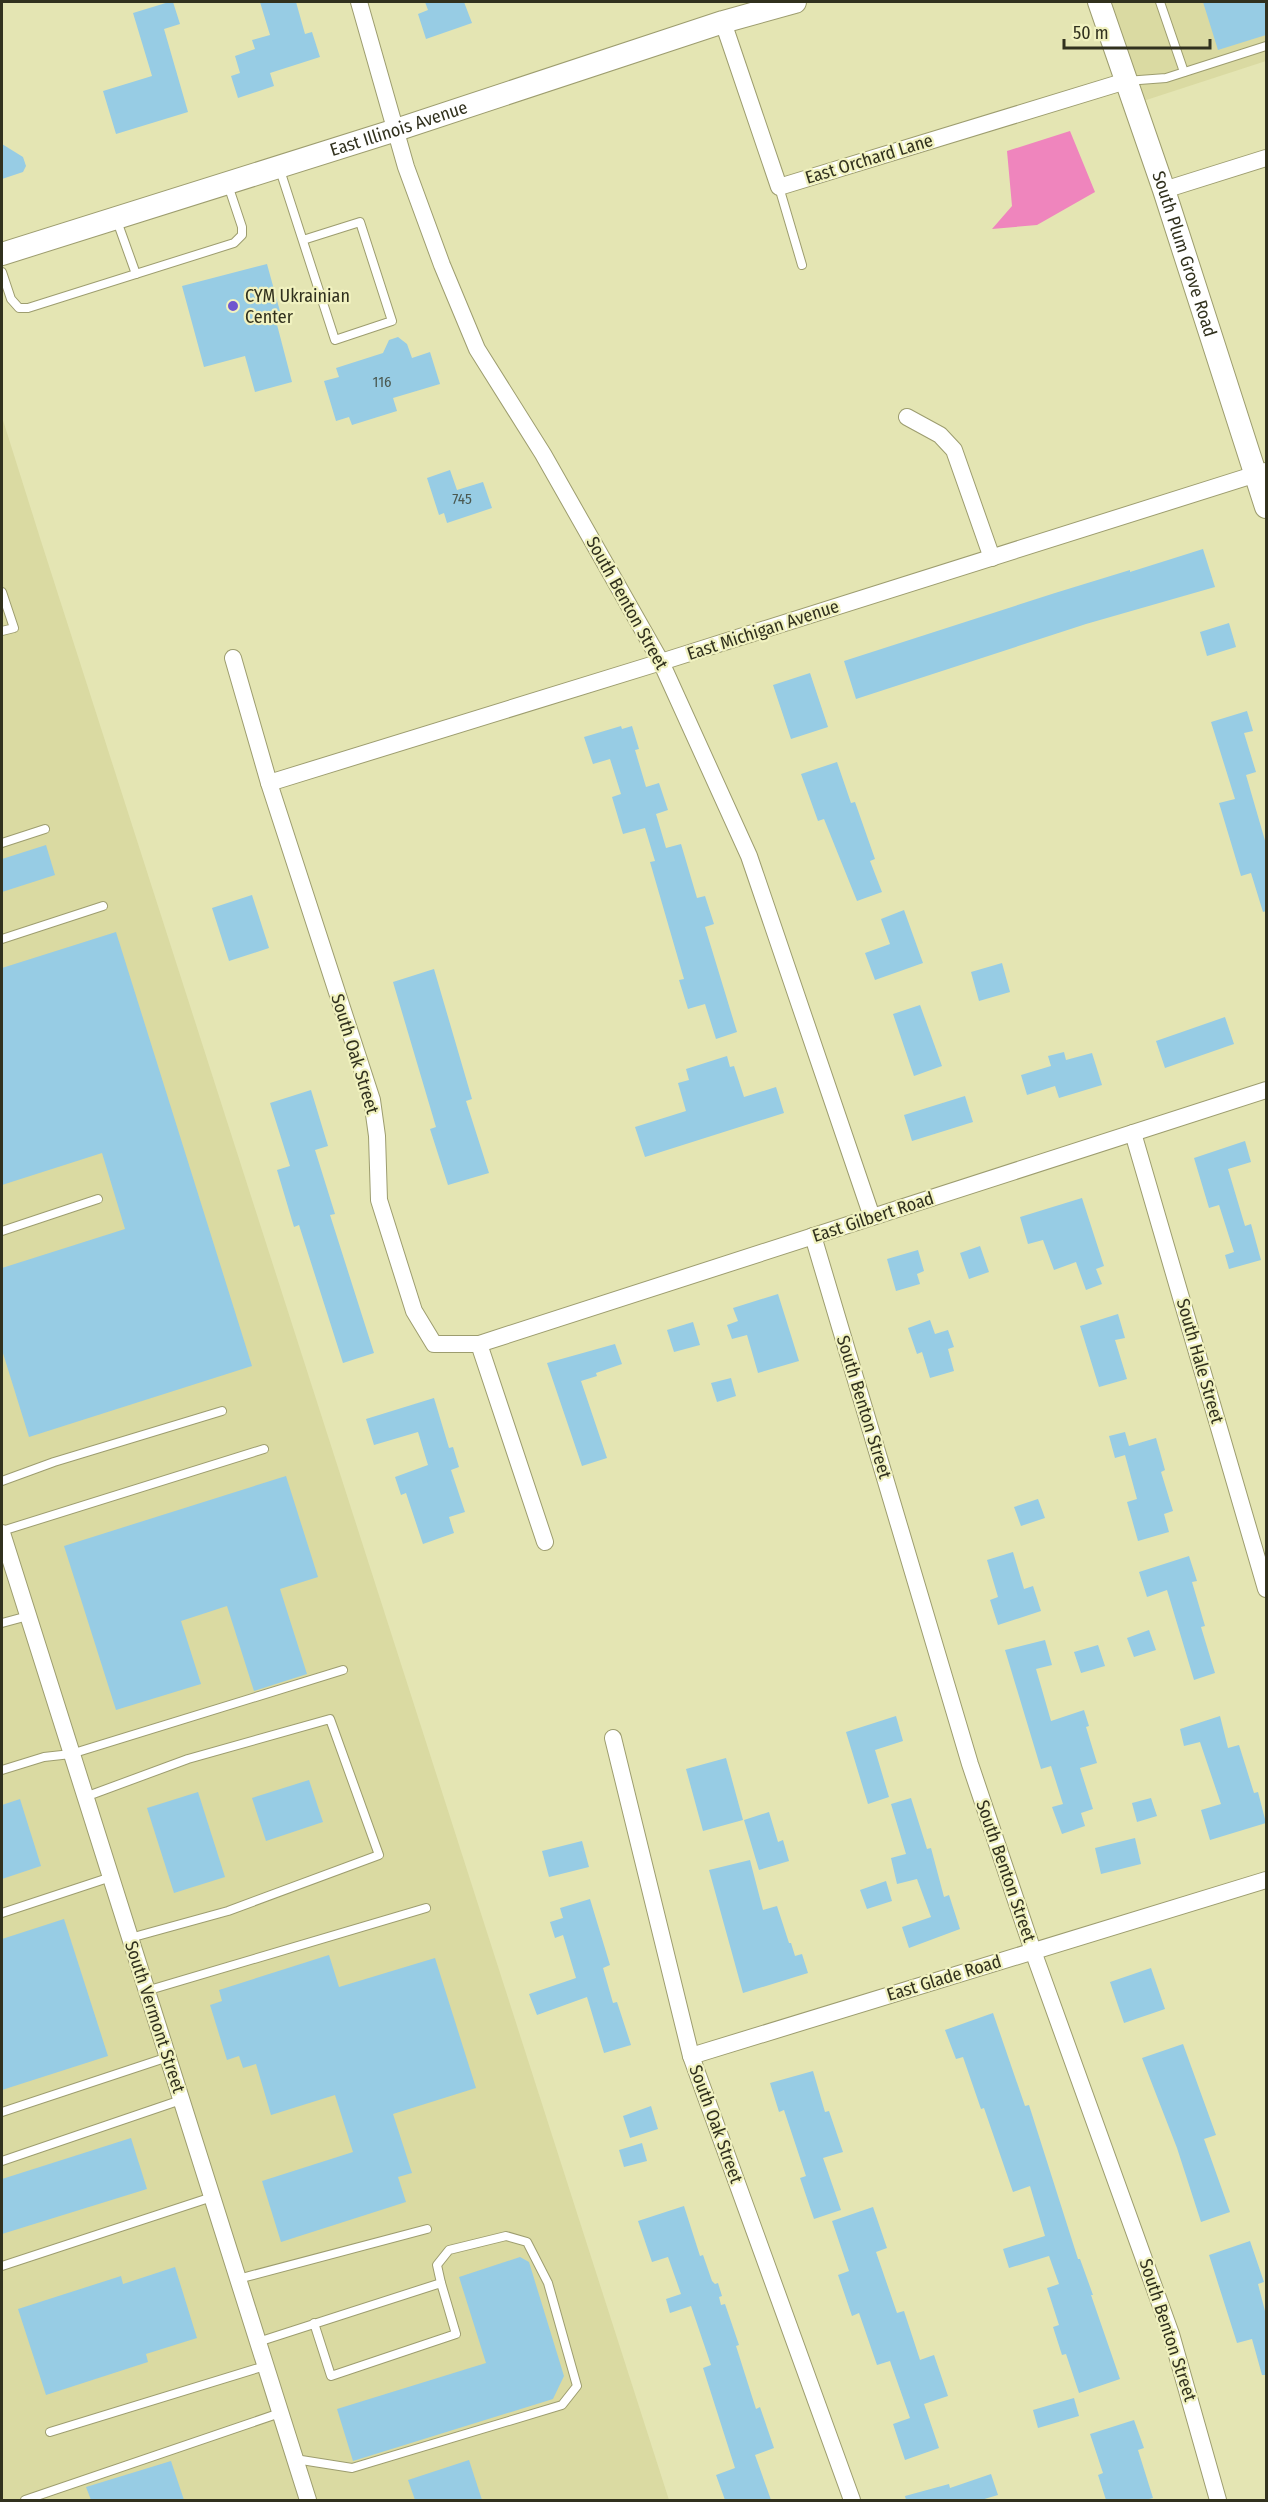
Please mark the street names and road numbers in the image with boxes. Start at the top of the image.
street label: East Illinois Avenue [327,96,470,161]
street label: East Orchard Lane [802,129,936,189]
street label: South Plum Grove Road [1147,168,1221,340]
street label: South Benton Street [581,533,673,673]
street label: East Michigan Avenue [684,595,842,665]
street label: South Oak Street [326,991,384,1117]
street label: East Gilbert Road [809,1187,937,1247]
street label: South Hale Street [1172,1296,1228,1426]
street label: South Benton Street [832,1333,896,1481]
street label: South Benton Street [971,1797,1041,1945]
street label: South Vermont Street [120,1938,190,2096]
street label: East Glade Road [884,1950,1004,2006]
street label: South Oak Street [684,2062,748,2186]
street label: South Benton Street [1135,2256,1201,2404]

